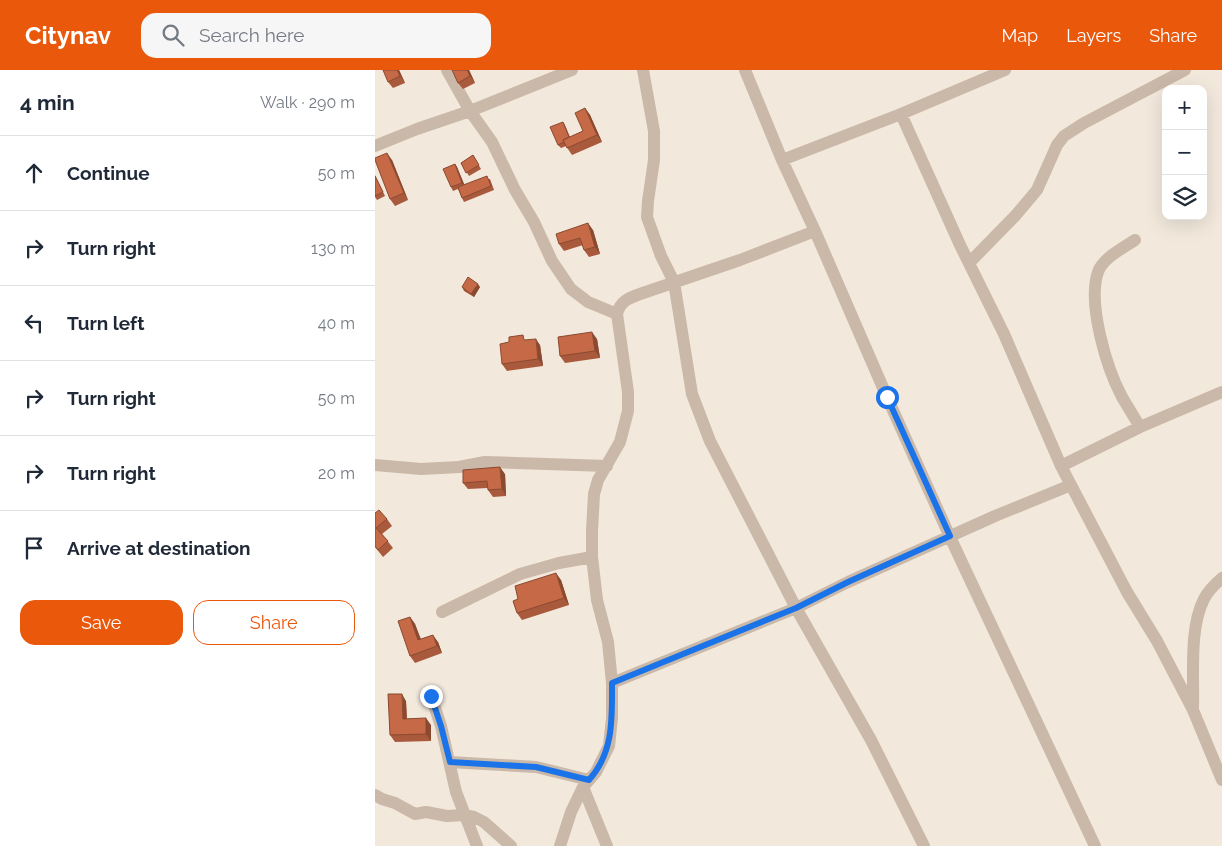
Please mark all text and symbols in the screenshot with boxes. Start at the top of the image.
search box [141,13,491,58]
text: Citynav [25,21,111,50]
icon: search [159,21,187,49]
text: Search here [199,24,304,46]
text: Map [1002,25,1038,46]
text: Layers [1066,25,1121,46]
text: Share [1149,25,1197,46]
map controls [1162,85,1207,220]
button: + [1162,85,1207,130]
text: 4 min [20,90,75,115]
text: Walk · 290 m [260,93,355,112]
button: − [1162,130,1207,175]
icon: ahead [20,159,48,187]
text: Continue [67,162,150,184]
text: 50 m [318,164,355,183]
button: layers [1162,175,1207,220]
icon: right [20,234,48,262]
text: Turn right [67,237,156,259]
text: 130 m [311,239,355,258]
icon: left [20,309,48,337]
text: Turn left [67,312,144,334]
text: 40 m [318,314,355,333]
icon: right [20,384,48,412]
route start [876,386,899,409]
text: Turn right [67,387,156,409]
text: 50 m [318,389,355,408]
icon: right [20,459,48,487]
text: Turn right [67,462,156,484]
text: 20 m [318,464,355,483]
icon: arrive [20,534,48,562]
text: Arrive at destination [67,537,251,559]
button: Save [20,600,183,645]
button: Share [193,600,355,645]
route end [420,685,443,708]

